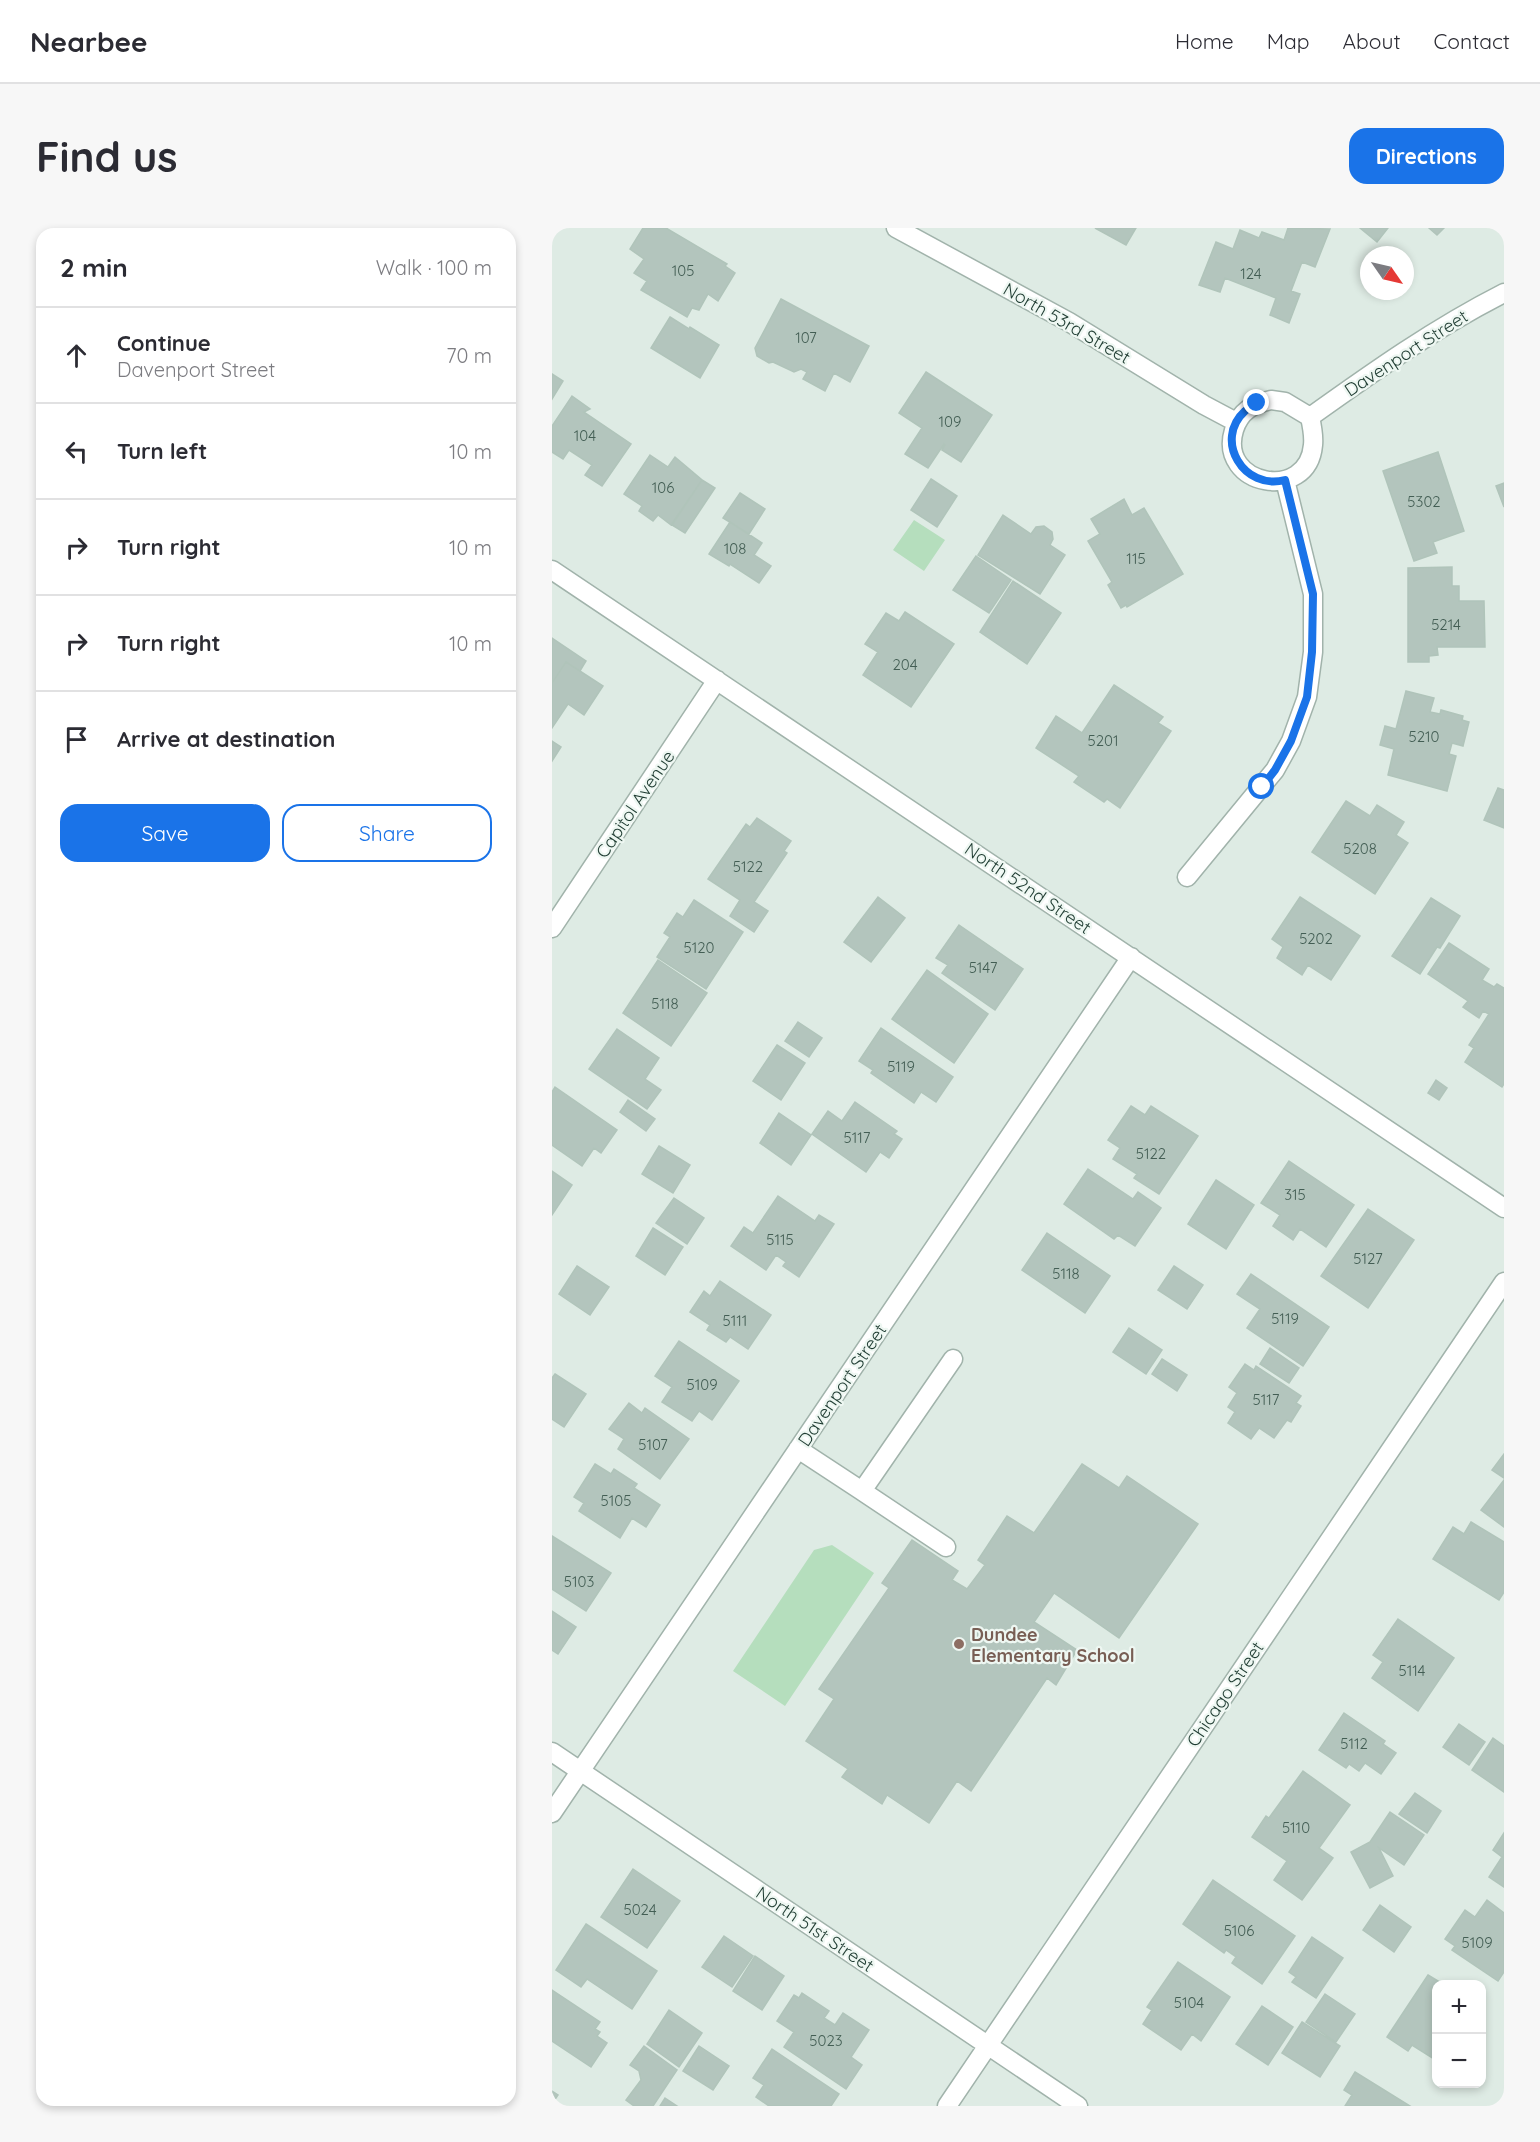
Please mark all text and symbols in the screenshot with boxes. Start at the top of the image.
text: Nearbee [30,24,148,59]
text: Home [1175,28,1234,54]
text: Map [1267,28,1310,54]
text: About [1343,28,1401,54]
text: Contact [1434,28,1510,54]
button: Directions [1349,128,1504,184]
text: Find us [36,130,178,183]
north arrow [1360,246,1414,300]
text: 2 min [60,251,128,284]
text: Walk · 100 m [376,255,492,280]
house number: 105 [672,261,694,280]
house number: 124 [1240,264,1262,283]
street label: North 53rd Street [999,277,1135,369]
street label: Davenport Street [1340,305,1472,401]
house number: 107 [795,328,817,347]
text: Continue [117,329,211,357]
icon: ahead [60,339,93,372]
text: 70 m [446,343,492,368]
text: Davenport Street [117,357,275,382]
route end [1243,389,1269,415]
house number: 109 [939,412,961,431]
house number: 104 [574,426,596,445]
icon: left [60,435,93,468]
text: Turn left [117,437,207,465]
text: 10 m [449,439,492,464]
house number: 106 [652,478,674,497]
house number: 5302 [1407,492,1441,511]
icon: right [60,531,93,564]
text: Turn right [117,533,221,561]
text: 10 m [449,535,492,560]
house number: 108 [724,539,746,558]
house number: 115 [1126,549,1146,568]
house number: 5214 [1431,615,1461,634]
icon: right [60,627,93,660]
text: Turn right [117,629,221,657]
text: 10 m [449,631,492,656]
house number: 204 [892,655,918,674]
icon: arrive [60,723,93,756]
text: Arrive at destination [117,725,335,753]
house number: 5210 [1409,727,1440,746]
house number: 5201 [1088,731,1118,750]
street label: Capitol Avenue [591,746,679,862]
route start [1248,773,1274,799]
button: Save [60,804,270,862]
button: Share [282,804,492,862]
street label: North 52nd Street [960,837,1096,939]
house number: 5208 [1343,839,1377,858]
house number: 5122 [733,857,763,876]
house number: 5202 [1299,929,1333,948]
house number: 5120 [684,938,715,957]
house number: 5147 [969,958,998,977]
house number: 5118 [651,994,679,1013]
house number: 5119 [887,1057,915,1076]
house number: 5117 [844,1128,871,1147]
house number: 5122 [1136,1144,1166,1163]
house number: 315 [1284,1185,1306,1204]
house number: 5115 [766,1230,794,1249]
house number: 5127 [1353,1249,1383,1268]
house number: 5118 [1052,1264,1080,1283]
house number: 5119 [1271,1309,1299,1328]
house number: 5111 [723,1311,747,1330]
street label: Davenport Street [793,1319,891,1451]
house number: 5109 [686,1375,718,1394]
house number: 5117 [1253,1390,1280,1409]
house number: 5107 [638,1435,668,1454]
house number: 5105 [601,1491,631,1510]
house number: 5103 [564,1572,594,1591]
place label: Dundee Elementary School [971,1623,1135,1667]
marker: Dundee Elementary School [952,1637,966,1651]
street label: Chicago Street [1181,1637,1269,1751]
house number: 5114 [1399,1661,1426,1680]
house number: 5112 [1340,1734,1368,1753]
house number: 5110 [1282,1818,1310,1837]
street label: North 51st Street [752,1881,878,1977]
house number: 5024 [623,1900,657,1919]
house number: 5106 [1224,1921,1254,1940]
house number: 5109 [1461,1933,1493,1952]
map controls [1432,1980,1486,2088]
button: + [1432,1980,1486,2034]
house number: 5104 [1174,1993,1204,2012]
house number: 5023 [809,2031,843,2050]
button: − [1432,2034,1486,2088]

